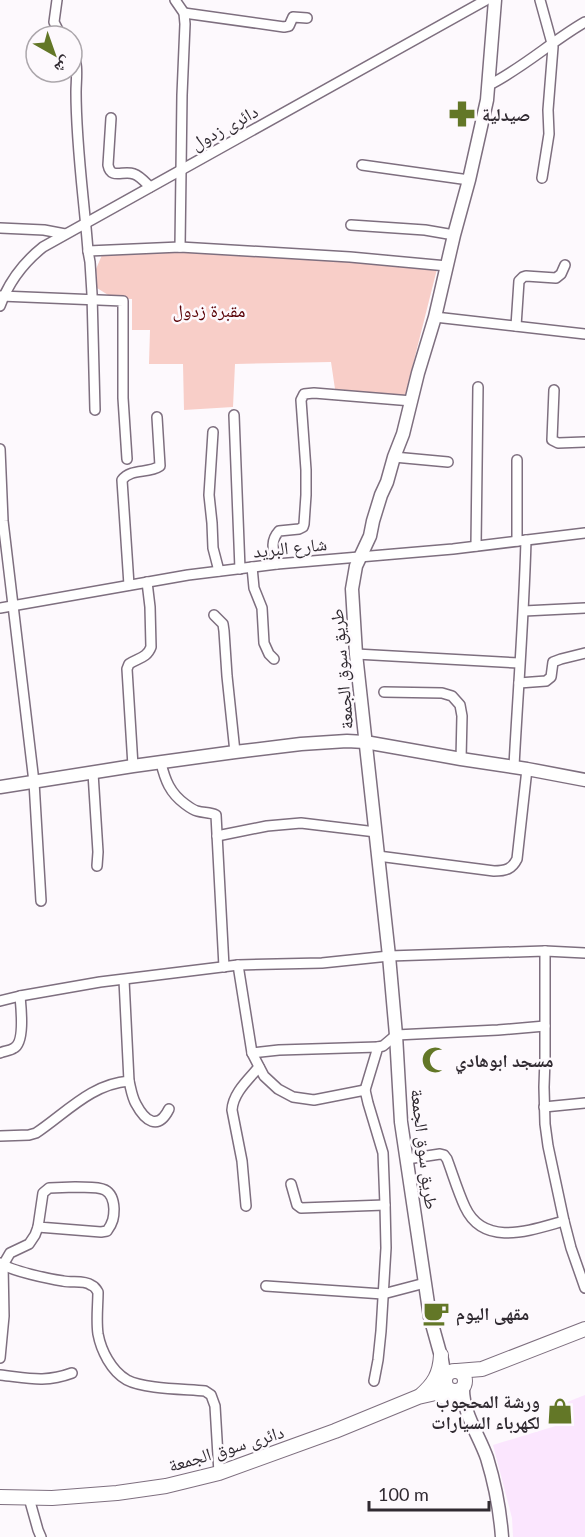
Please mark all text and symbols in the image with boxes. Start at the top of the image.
north arrow [24,24,84,84]
text: ش [51,52,77,79]
pharmacy icon: صيدلية [447,99,477,129]
street label: دائرى زدول [187,100,262,155]
place label: صيدلية [482,103,530,125]
park label: مقبرة زدول [172,299,246,322]
street label: شارع البريد [252,532,328,563]
street label: طريق سوق الجمعة [325,608,358,730]
mosque icon: مسجد ابوهادي [420,1045,450,1075]
place label: مسجد ابوهادي [455,1049,554,1075]
street label: طريق سوق الجمعة [406,1088,443,1211]
cafe icon: مقهى اليوم [421,1298,451,1328]
place label: مقهى اليوم [456,1302,529,1326]
place label: ورشة المحجوب لكهرباء السيارات [431,1390,540,1434]
shop icon: ورشة المحجوب لكهرباء السيارات [545,1396,575,1426]
street label: دائرى سوق الجمعة [166,1420,287,1477]
scale bar [369,1474,489,1512]
text: 100 m [378,1483,429,1505]

